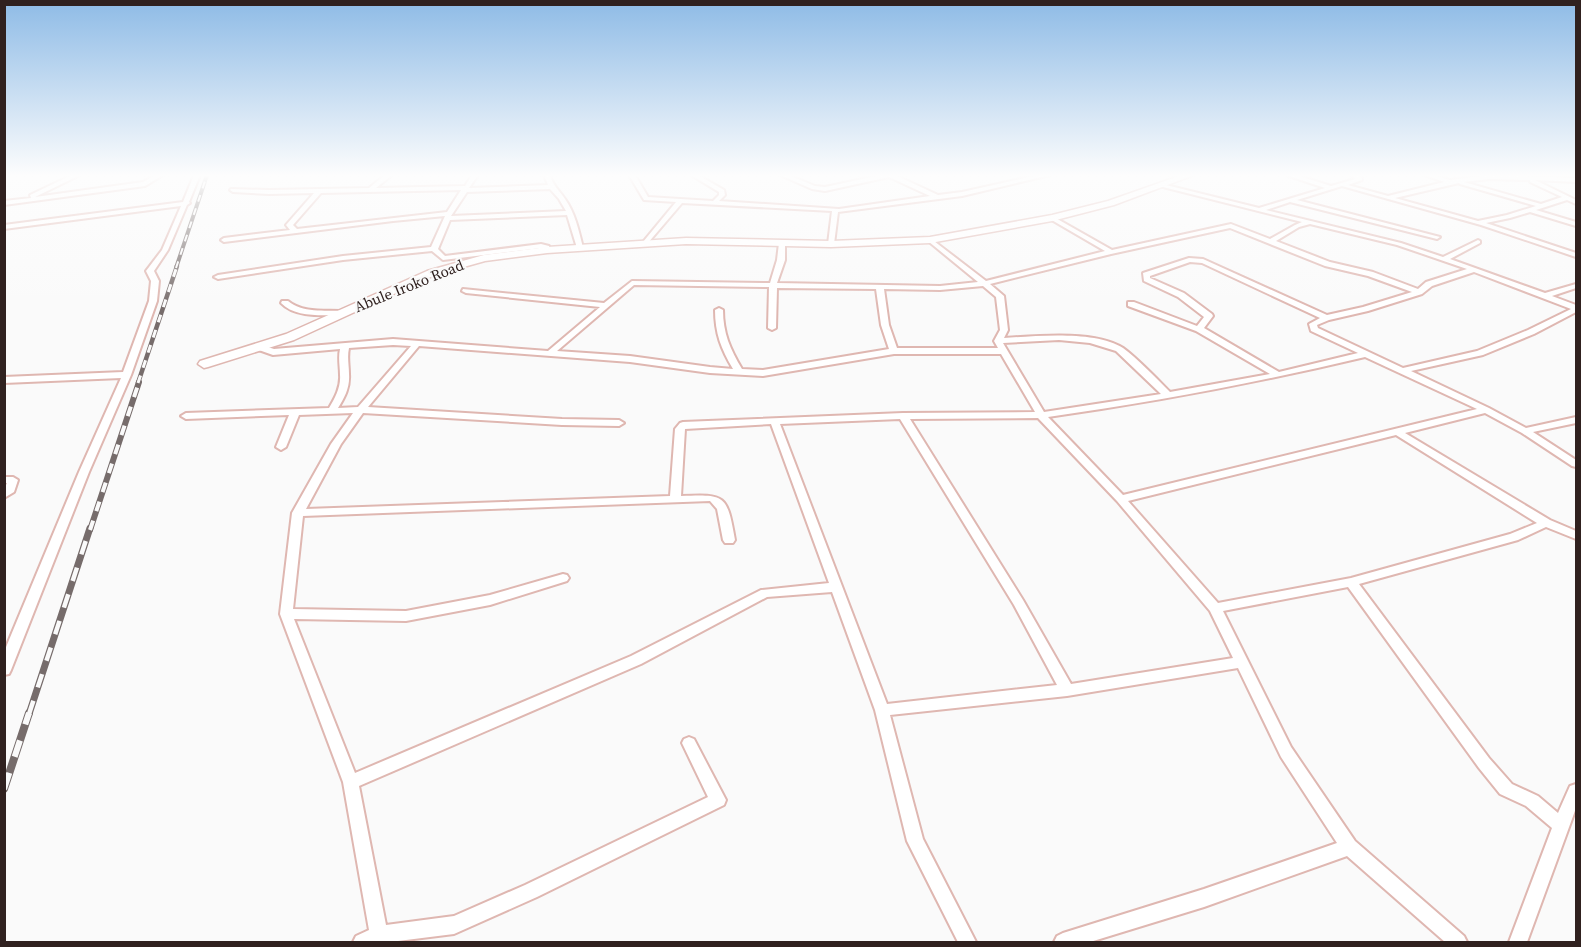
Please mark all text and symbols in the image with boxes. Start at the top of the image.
street label: Abule Iroko Road [351,254,467,317]

